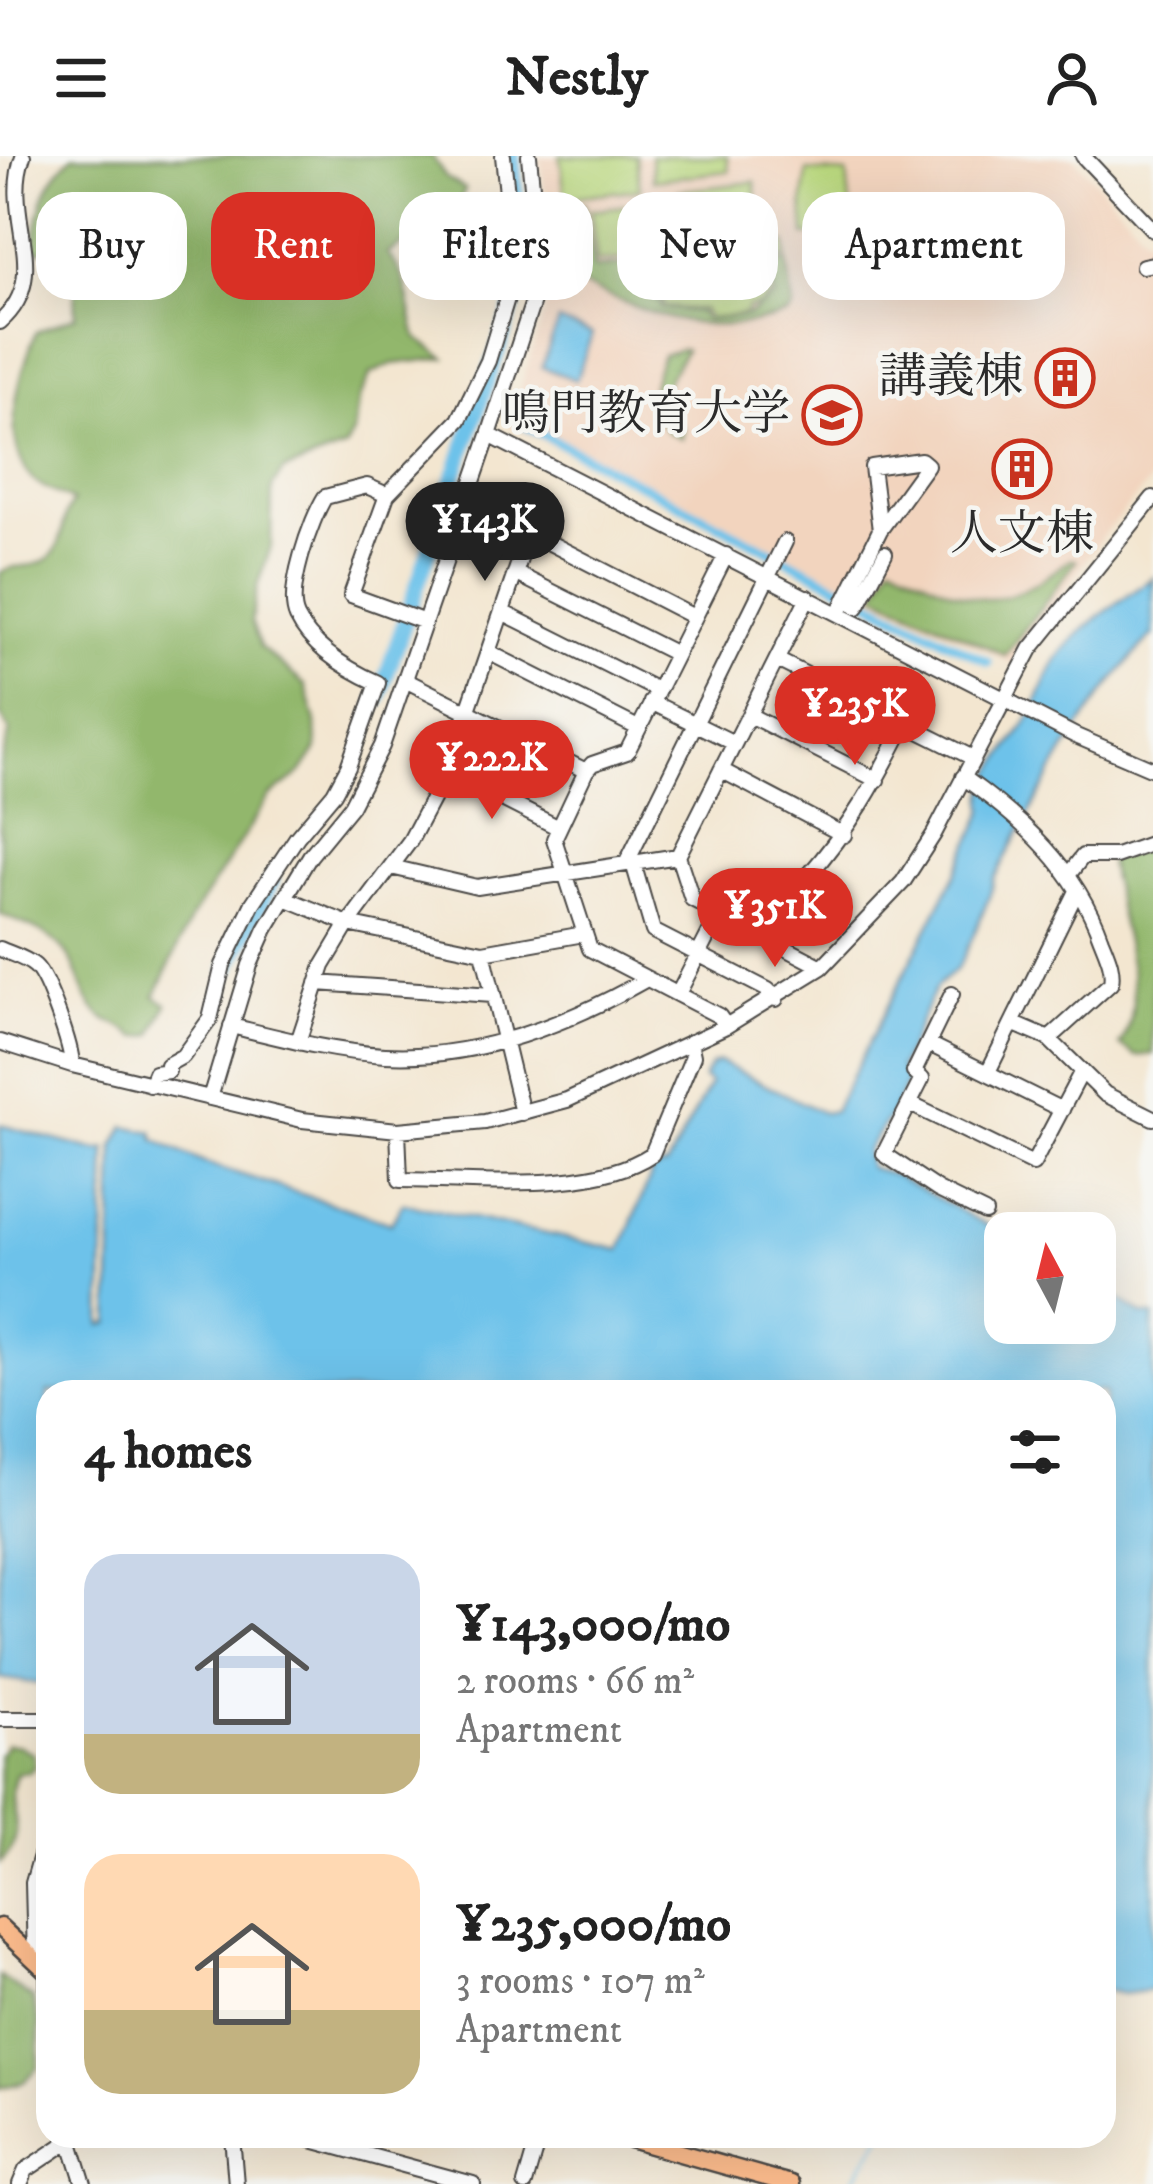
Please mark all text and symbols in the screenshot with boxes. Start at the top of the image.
icon: menu [48,45,114,111]
text: Nestly [505,45,648,112]
icon: person [1039,45,1105,111]
chip: Buy [36,192,187,300]
chip: Rent [211,192,375,300]
chip: Filters [399,192,593,300]
chip: New [617,192,778,300]
chip: Apartment [802,192,1065,300]
building icon: 講義棟 [1034,347,1096,409]
place label: 講義棟 [879,348,1023,408]
school or university icon: 鳴門教育大学 [801,384,863,446]
place label: 鳴門教育大学 [502,385,790,445]
building icon: 人文棟 [991,438,1053,500]
pin: ¥143K [401,482,569,584]
text: ¥143K [433,496,537,545]
place label: 人文棟 [950,505,1094,565]
pin: ¥235K [771,666,939,768]
text: ¥235K [802,680,908,729]
pin: ¥222K [408,720,576,822]
text: ¥222K [436,734,548,783]
pin: ¥351K [691,868,859,970]
text: ¥351K [724,882,826,931]
north arrow [984,1212,1116,1344]
map controls [984,1212,1116,1344]
icon: filters [1002,1419,1068,1485]
text: 4 homes [84,1420,252,1484]
text: ¥143,000/mo [456,1593,730,1657]
icon: home [180,1602,324,1746]
text: 2 rooms · 66 m² [456,1657,694,1706]
text: Apartment [456,1706,622,1755]
text: ¥235,000/mo [456,1893,731,1957]
icon: home [180,1902,324,2046]
text: 3 rooms · 107 m² [456,1957,705,2006]
text: Apartment [456,2006,622,2055]

